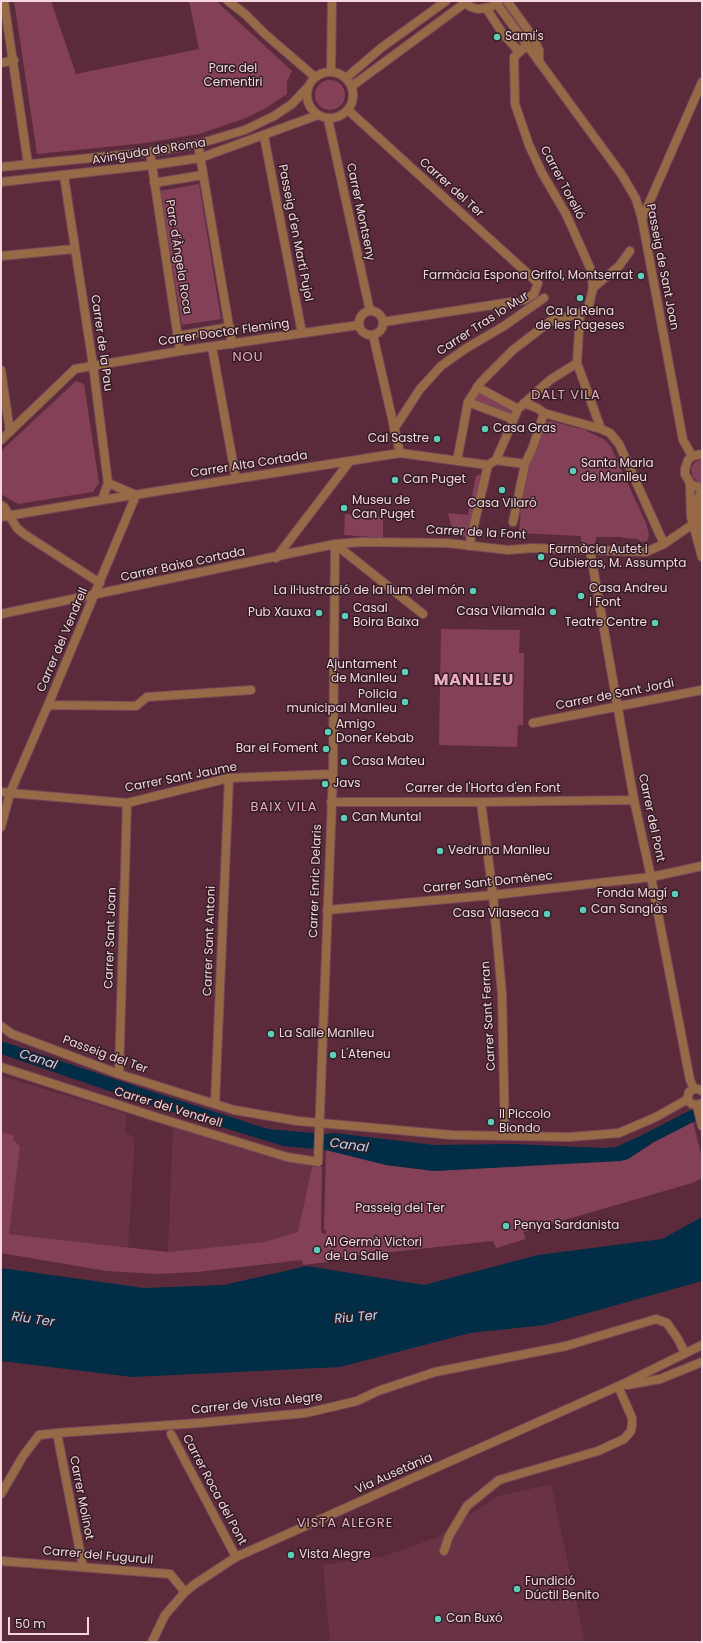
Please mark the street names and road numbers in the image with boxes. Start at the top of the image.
street label: Avinguda de Roma [91,136,207,168]
street label: Carrer Torelló [537,144,587,222]
street label: Carrer del Ter [416,155,486,221]
street label: Carrer Montseny [343,162,377,262]
street label: Passeig d'en Martí Pujol [275,163,315,303]
street label: Parc d'Àngela Roca [162,199,194,315]
street label: Passeig de Sant Joan [643,203,681,331]
street label: Carrer Tras lo Mur [434,289,532,359]
street label: Carrer de la Pau [87,294,115,392]
street label: Carrer Doctor Fleming [158,317,290,349]
street label: Carrer Alta Cortada [189,449,309,481]
street label: Carrer de la Font [426,523,526,543]
street label: Carrer Baixa Cortada [119,545,247,585]
street label: Carrer del Vendrell [34,585,92,695]
street label: Carrer de Sant Jordi [555,676,675,714]
street label: Carrer Sant Jaume [124,760,238,796]
street label: Carrer del Pont [635,773,667,863]
street label: Carrer de l'Horta d'en Font [405,782,561,796]
street label: Carrer Enric Delaris [307,824,325,938]
street label: Carrer Sant Domènec [422,869,554,897]
street label: Carrer Sant Antoni [201,886,219,996]
street label: Carrer Sant Joan [102,887,120,989]
street label: Carrer Sant Ferran [479,961,499,1071]
street label: Passeig del Ter [61,1033,149,1077]
street label: Carrer del Vendrell [112,1085,224,1131]
street label: Carrer de Vista Alegre [191,1390,323,1418]
street label: Carrer Roca del Pont [179,1432,249,1548]
street label: Via Ausetània [353,1451,435,1497]
street label: Carrer Molinot [66,1455,96,1541]
street label: Carrer del Fugurull [42,1544,154,1568]

